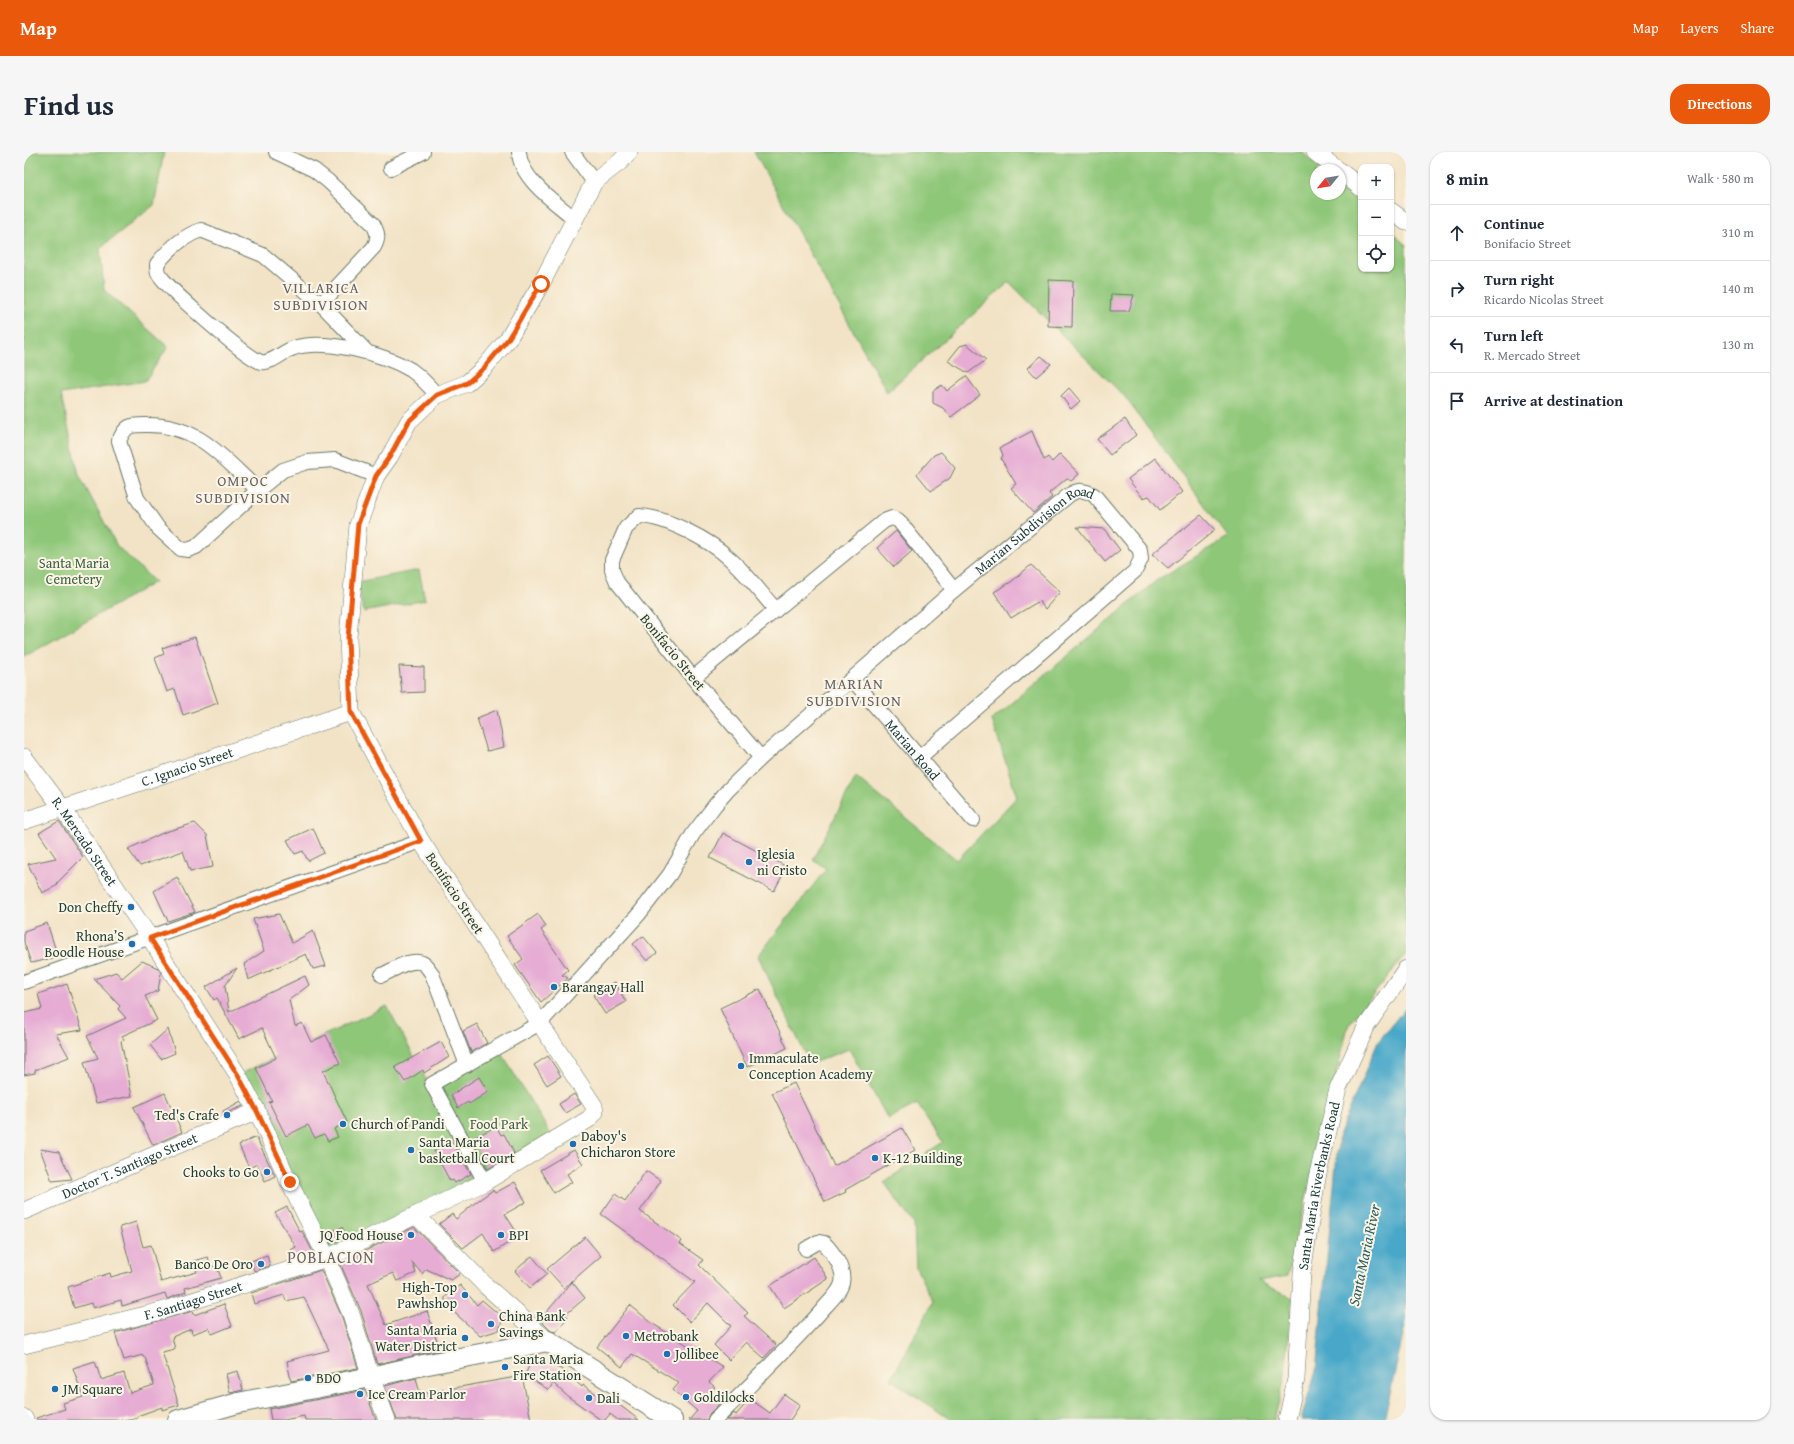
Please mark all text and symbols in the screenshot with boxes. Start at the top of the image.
text: Map [20,14,57,42]
text: Map [1633,18,1659,38]
text: Layers [1681,18,1719,38]
text: Share [1741,18,1774,38]
text: Find us [24,84,114,125]
button: Directions [1670,84,1770,124]
north arrow [1310,164,1346,200]
map controls [1358,164,1394,272]
button: + [1358,164,1394,200]
text: 8 min [1446,166,1488,191]
text: Walk · 580 m [1687,169,1754,188]
button: − [1358,200,1394,236]
text: Continue [1484,213,1545,234]
icon: ahead [1446,222,1468,244]
text: 310 m [1722,223,1754,242]
text: Bonifacio Street [1484,234,1571,253]
button: locate [1358,236,1394,272]
text: Turn right [1484,269,1555,290]
route start [532,275,550,293]
district label: VILLARICA SUBDIVISION [273,277,369,315]
icon: right [1446,278,1468,300]
text: 140 m [1722,279,1754,298]
text: Ricardo Nicolas Street [1484,290,1604,309]
text: Turn left [1484,325,1543,346]
icon: left [1446,334,1468,356]
text: 130 m [1722,335,1754,354]
text: R. Mercado Street [1484,346,1581,365]
icon: arrive [1446,390,1468,412]
text: Arrive at destination [1484,390,1623,411]
district label: OMPOC SUBDIVISION [195,470,291,508]
street label: Marian Subdivision Road [970,481,1098,579]
park label: Santa Maria Cemetery [39,553,110,589]
street label: Bonifacio Street [636,609,710,695]
district label: MARIAN SUBDIVISION [806,673,902,711]
street label: Marian Road [881,715,945,785]
street label: C. Ignacio Street [139,742,236,791]
street label: R. Mercado Street [47,793,122,890]
place label: Iglesia ni Cristo [757,844,807,880]
street label: Bonifacio Street [421,848,489,938]
marker: Iglesia ni Cristo [744,857,754,867]
place label: Don Cheffy [58,897,123,917]
marker: Don Cheffy [126,902,136,912]
place label: Rhona’S Boodle House [45,926,124,962]
marker: Rhona’S Boodle House [127,939,137,949]
place label: Barangay Hall [562,977,644,997]
marker: Barangay Hall [549,982,559,992]
place label: Immaculate Conception Academy [749,1048,873,1084]
marker: Immaculate Conception Academy [736,1061,746,1071]
street label: Santa Maria Riverbanks Road [1293,1099,1345,1271]
place label: Ted's Crafe [154,1105,219,1125]
marker: Ted's Crafe [222,1110,232,1120]
place label: Church of Pandi [351,1114,445,1134]
park label: Food Park [470,1114,529,1134]
marker: Church of Pandi [338,1119,348,1129]
place label: Daboy's Chicharon Store [581,1126,676,1162]
street label: Doctor T. Santiago Street [59,1128,201,1204]
place label: Santa Maria basketball Court [419,1132,515,1168]
marker: Daboy's Chicharon Store [568,1139,578,1149]
marker: Santa Maria basketball Court [406,1145,416,1155]
place label: K-12 Building [883,1148,962,1168]
marker: K-12 Building [870,1153,880,1163]
place label: Chooks to Go [183,1162,259,1182]
marker: Chooks to Go [262,1167,272,1177]
route end [281,1173,299,1191]
water label: Santa Maria River [1343,1202,1385,1308]
place label: JQ Food House [318,1225,403,1245]
place label: BPI [509,1225,529,1245]
marker: JQ Food House [406,1230,416,1240]
marker: BPI [496,1230,506,1240]
district label: POBLACION [287,1245,375,1269]
place label: Banco De Oro [175,1254,253,1274]
marker: Banco De Oro [256,1259,266,1269]
street label: F. Santiago Street [142,1276,245,1325]
place label: High-Top Pawhshop [397,1277,457,1313]
marker: High-Top Pawhshop [460,1290,470,1300]
place label: China Bank Savings [499,1306,566,1342]
marker: China Bank Savings [486,1319,496,1329]
place label: Santa Maria Water District [375,1320,457,1356]
place label: Metrobank [634,1326,699,1346]
marker: Metrobank [621,1331,631,1341]
marker: Santa Maria Water District [460,1333,470,1343]
place label: Jollibee [673,1344,719,1364]
place label: Santa Maria Fire Station [513,1349,584,1385]
marker: Jollibee [662,1349,672,1359]
marker: Santa Maria Fire Station [500,1362,510,1372]
place label: BDO [316,1368,341,1388]
marker: BDO [303,1373,313,1383]
place label: JM Square [61,1379,123,1399]
marker: JM Square [50,1384,60,1394]
place label: Ice Cream Parlor [368,1384,466,1404]
place label: Goldilocks [694,1387,754,1407]
place label: Dali [597,1388,620,1408]
marker: Ice Cream Parlor [355,1389,365,1399]
marker: Goldilocks [681,1392,691,1402]
marker: Dali [584,1393,594,1403]

